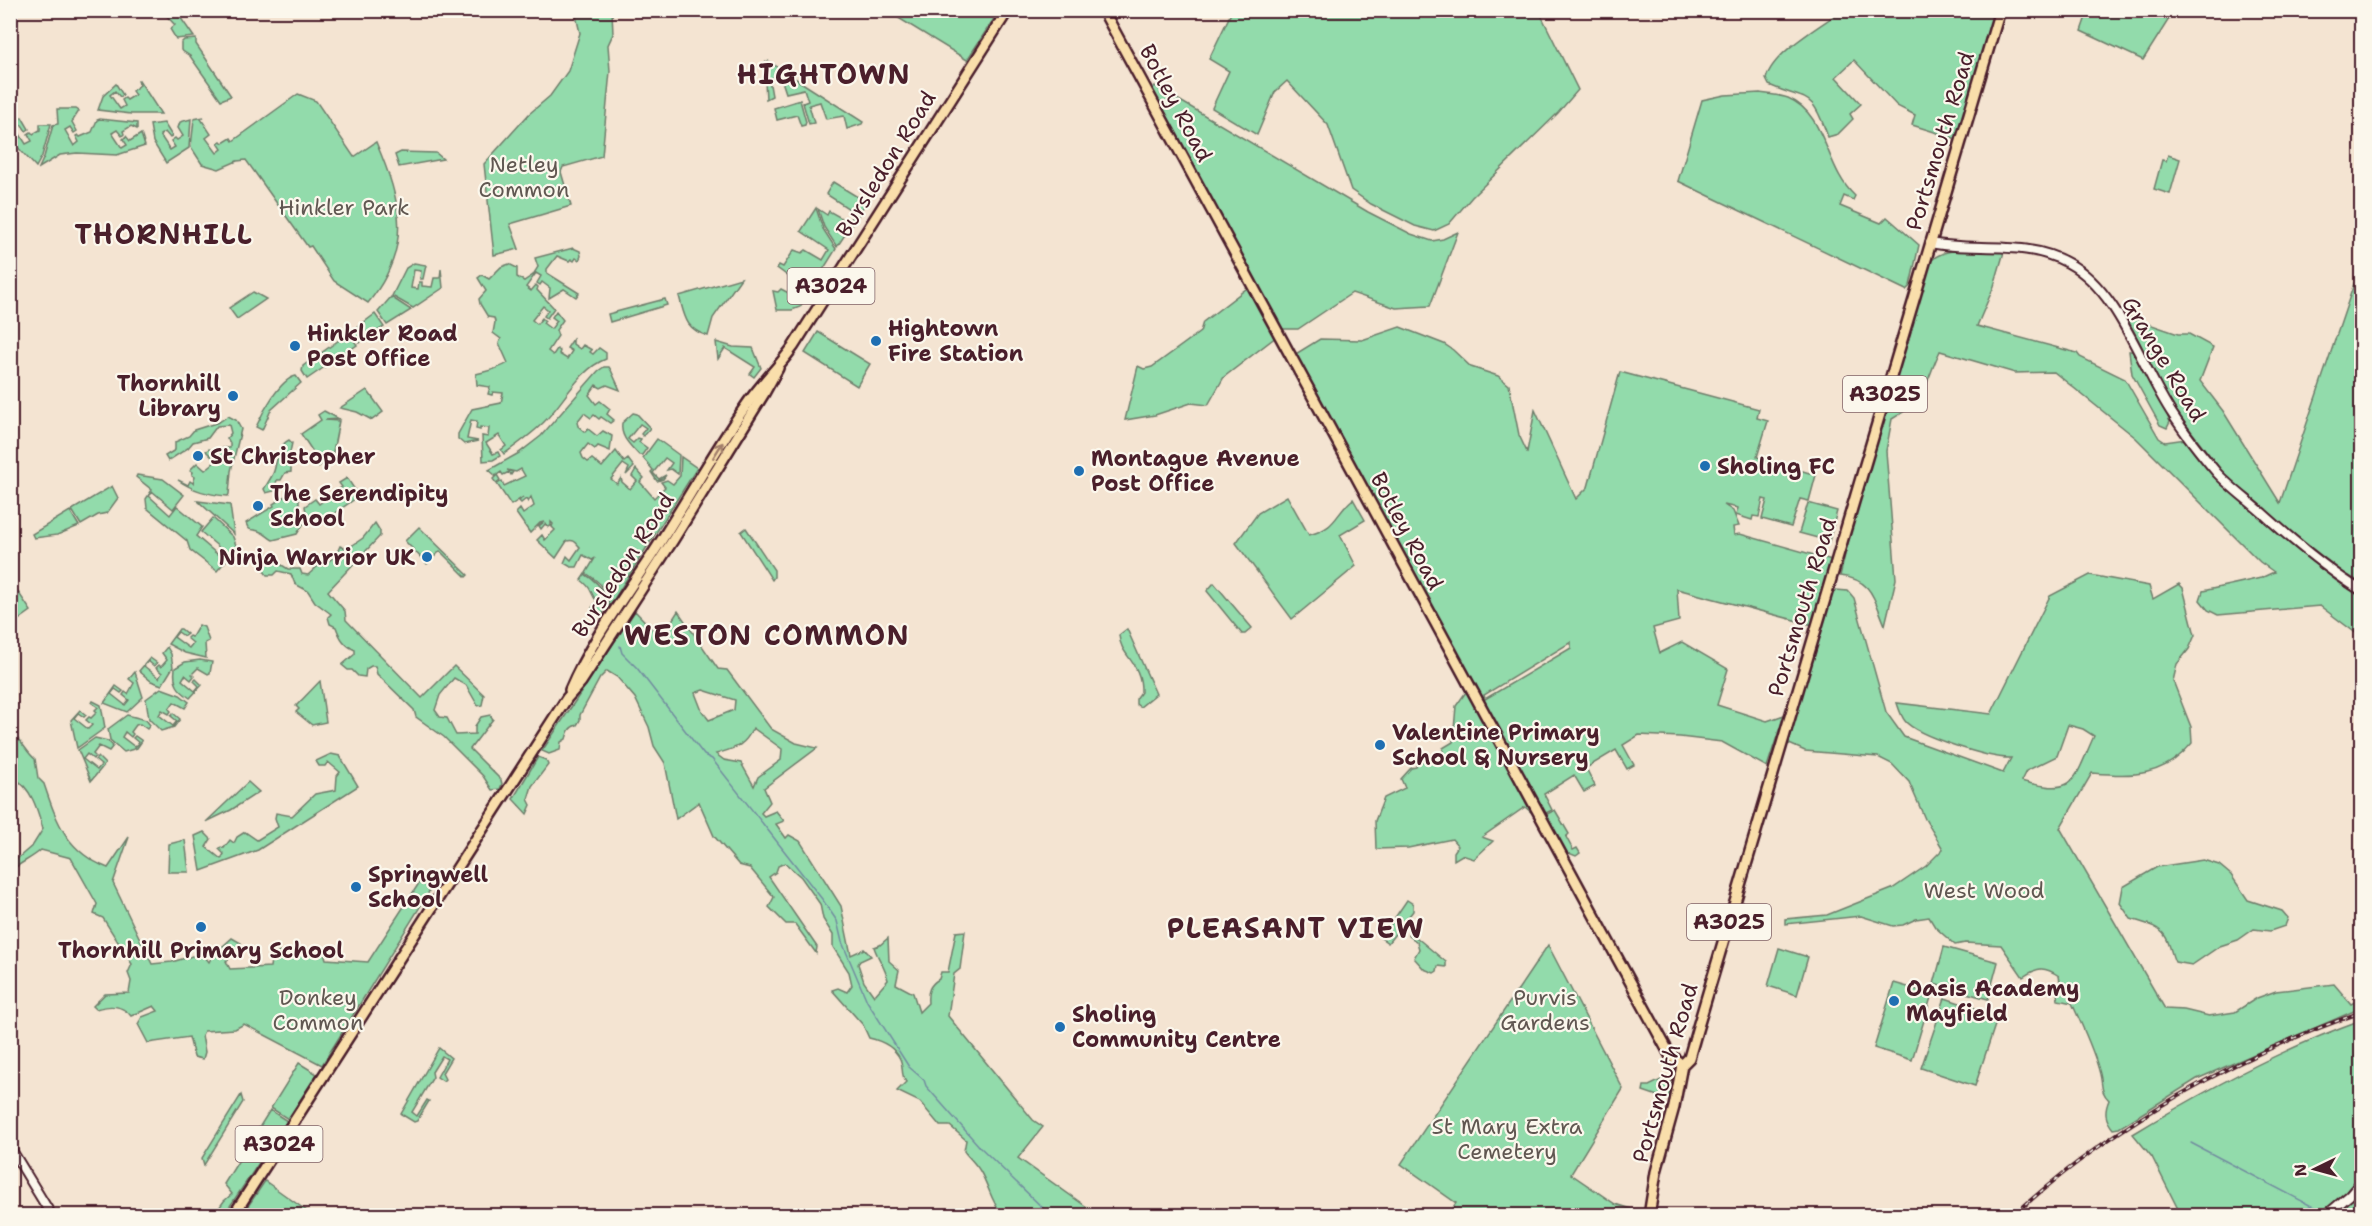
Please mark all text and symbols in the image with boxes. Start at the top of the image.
street label: Botley Road [1133,39,1219,167]
street label: Portsmouth Road [1899,48,1981,234]
district label: HIGHTOWN [737,55,911,93]
street label: Bursledon Road [829,85,943,243]
park label: Netley Common [479,150,569,204]
park label: Hinkler Park [278,193,410,222]
district label: THORNHILL [75,215,253,253]
road number: A3024 [788,268,874,304]
street label: Grange Road [2115,291,2213,427]
place label: Hightown Fire Station [888,314,1024,368]
place label: Hinkler Road Post Office [307,319,458,373]
marker: Hightown Fire Station [869,334,883,348]
marker: Hinkler Road Post Office [288,339,302,353]
place label: Thornhill Library [117,369,221,423]
road number: A3025 [1843,376,1927,412]
marker: Thornhill Library [226,389,240,403]
place label: St Christopher [210,442,376,471]
one-way arrow [712,442,724,459]
place label: Montague Avenue Post Office [1091,444,1300,498]
marker: St Christopher [191,449,205,463]
place label: Sholing FC [1717,452,1835,481]
marker: Sholing FC [1698,459,1712,473]
marker: Montague Avenue Post Office [1072,464,1086,478]
street label: Botley Road [1364,467,1450,595]
place label: The Serendipity School [270,479,449,533]
street label: Bursledon Road [565,487,681,643]
marker: The Serendipity School [251,499,265,513]
street label: Portsmouth Road [1761,514,1843,700]
place label: Ninja Warrior UK [219,543,415,572]
marker: Ninja Warrior UK [420,550,434,564]
district label: WESTON COMMON [624,616,910,654]
place label: Valentine Primary School & Nursery [1392,718,1600,772]
marker: Valentine Primary School & Nursery [1373,738,1387,752]
place label: Springwell School [368,860,488,914]
park label: West Wood [1924,876,2045,905]
marker: Springwell School [349,880,363,894]
road number: A3025 [1687,904,1771,940]
district label: PLEASANT VIEW [1167,909,1425,947]
marker: Thornhill Primary School [194,920,208,934]
place label: Thornhill Primary School [58,936,344,965]
place label: Oasis Academy Mayfield [1906,974,2080,1028]
street label: Portsmouth Road [1625,980,1705,1166]
park label: Donkey Common [273,983,363,1037]
park label: Purvis Gardens [1500,983,1590,1037]
marker: Oasis Academy Mayfield [1887,994,1901,1008]
place label: Sholing Community Centre [1072,1000,1281,1054]
marker: Sholing Community Centre [1053,1020,1067,1034]
park label: St Mary Extra Cemetery [1432,1112,1583,1166]
road number: A3024 [236,1126,322,1162]
north arrow [2285,1139,2345,1199]
text: N [2290,1163,2312,1177]

